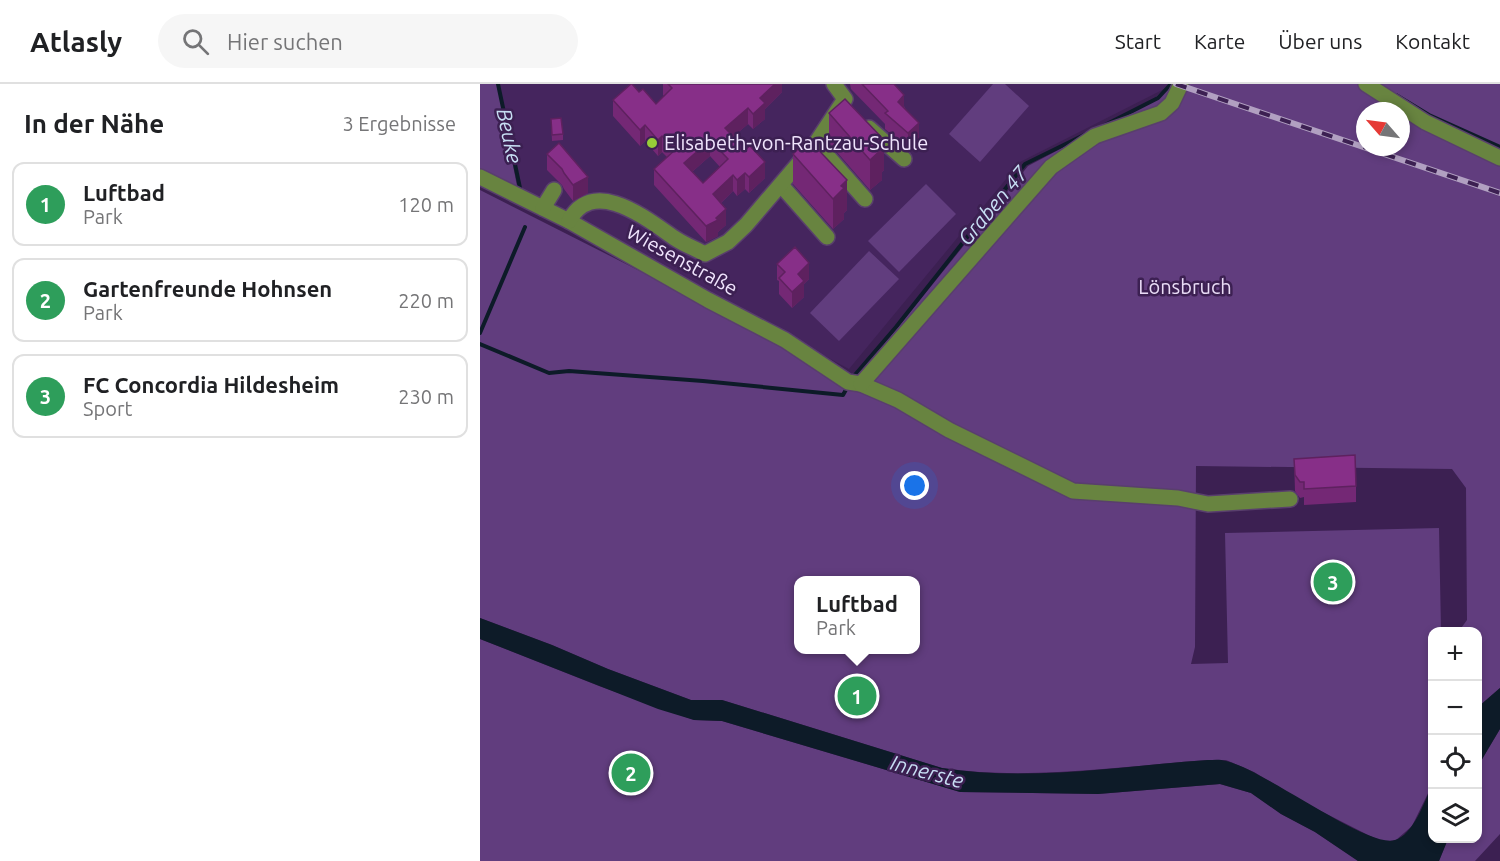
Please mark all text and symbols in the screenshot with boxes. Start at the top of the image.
search box [158,14,578,68]
icon: search [179,25,212,58]
text: Atlasly [30,26,122,57]
text: Hier suchen [227,29,343,54]
text: Start [1115,29,1161,53]
text: Karte [1194,29,1245,53]
text: Über uns [1278,29,1362,53]
text: Kontakt [1395,29,1470,53]
north arrow [1356,102,1410,156]
water label: Beuke [492,106,528,166]
text: In der Nähe [24,109,164,138]
text: 3 Ergebnisse [342,112,456,135]
place label: Elisabeth-von-Rantzau-Schule [664,131,928,154]
marker: Elisabeth-von-Rantzau-Schule [645,136,659,150]
water label: Graben 47 [952,160,1033,250]
text: Luftbad [83,180,165,205]
text: 1 [40,193,51,216]
text: 120 m [398,193,454,216]
text: Park [83,205,123,228]
street label: Wiesenstraße [623,220,742,300]
park label: Lönsbruch [1138,275,1232,298]
text: Gartenfreunde Hohnsen [83,276,332,301]
text: 2 [40,289,51,312]
text: 220 m [398,289,454,312]
text: Park [83,301,123,324]
text: FC Concordia Hildesheim [83,372,339,397]
text: 3 [40,385,51,408]
text: 230 m [398,385,454,408]
text: Sport [83,397,132,420]
your location [900,471,929,500]
pin: 3 [1314,560,1352,604]
popup [794,576,920,654]
text: Luftbad [816,591,898,616]
text: Park [816,616,856,639]
map controls [1428,627,1482,843]
button: + [1428,627,1482,681]
pin: 1 [838,674,877,718]
button: − [1428,681,1482,735]
button: locate [1428,735,1482,789]
pin: 2 [612,750,650,796]
water label: Innerste [888,750,967,792]
button: layers [1428,789,1482,843]

